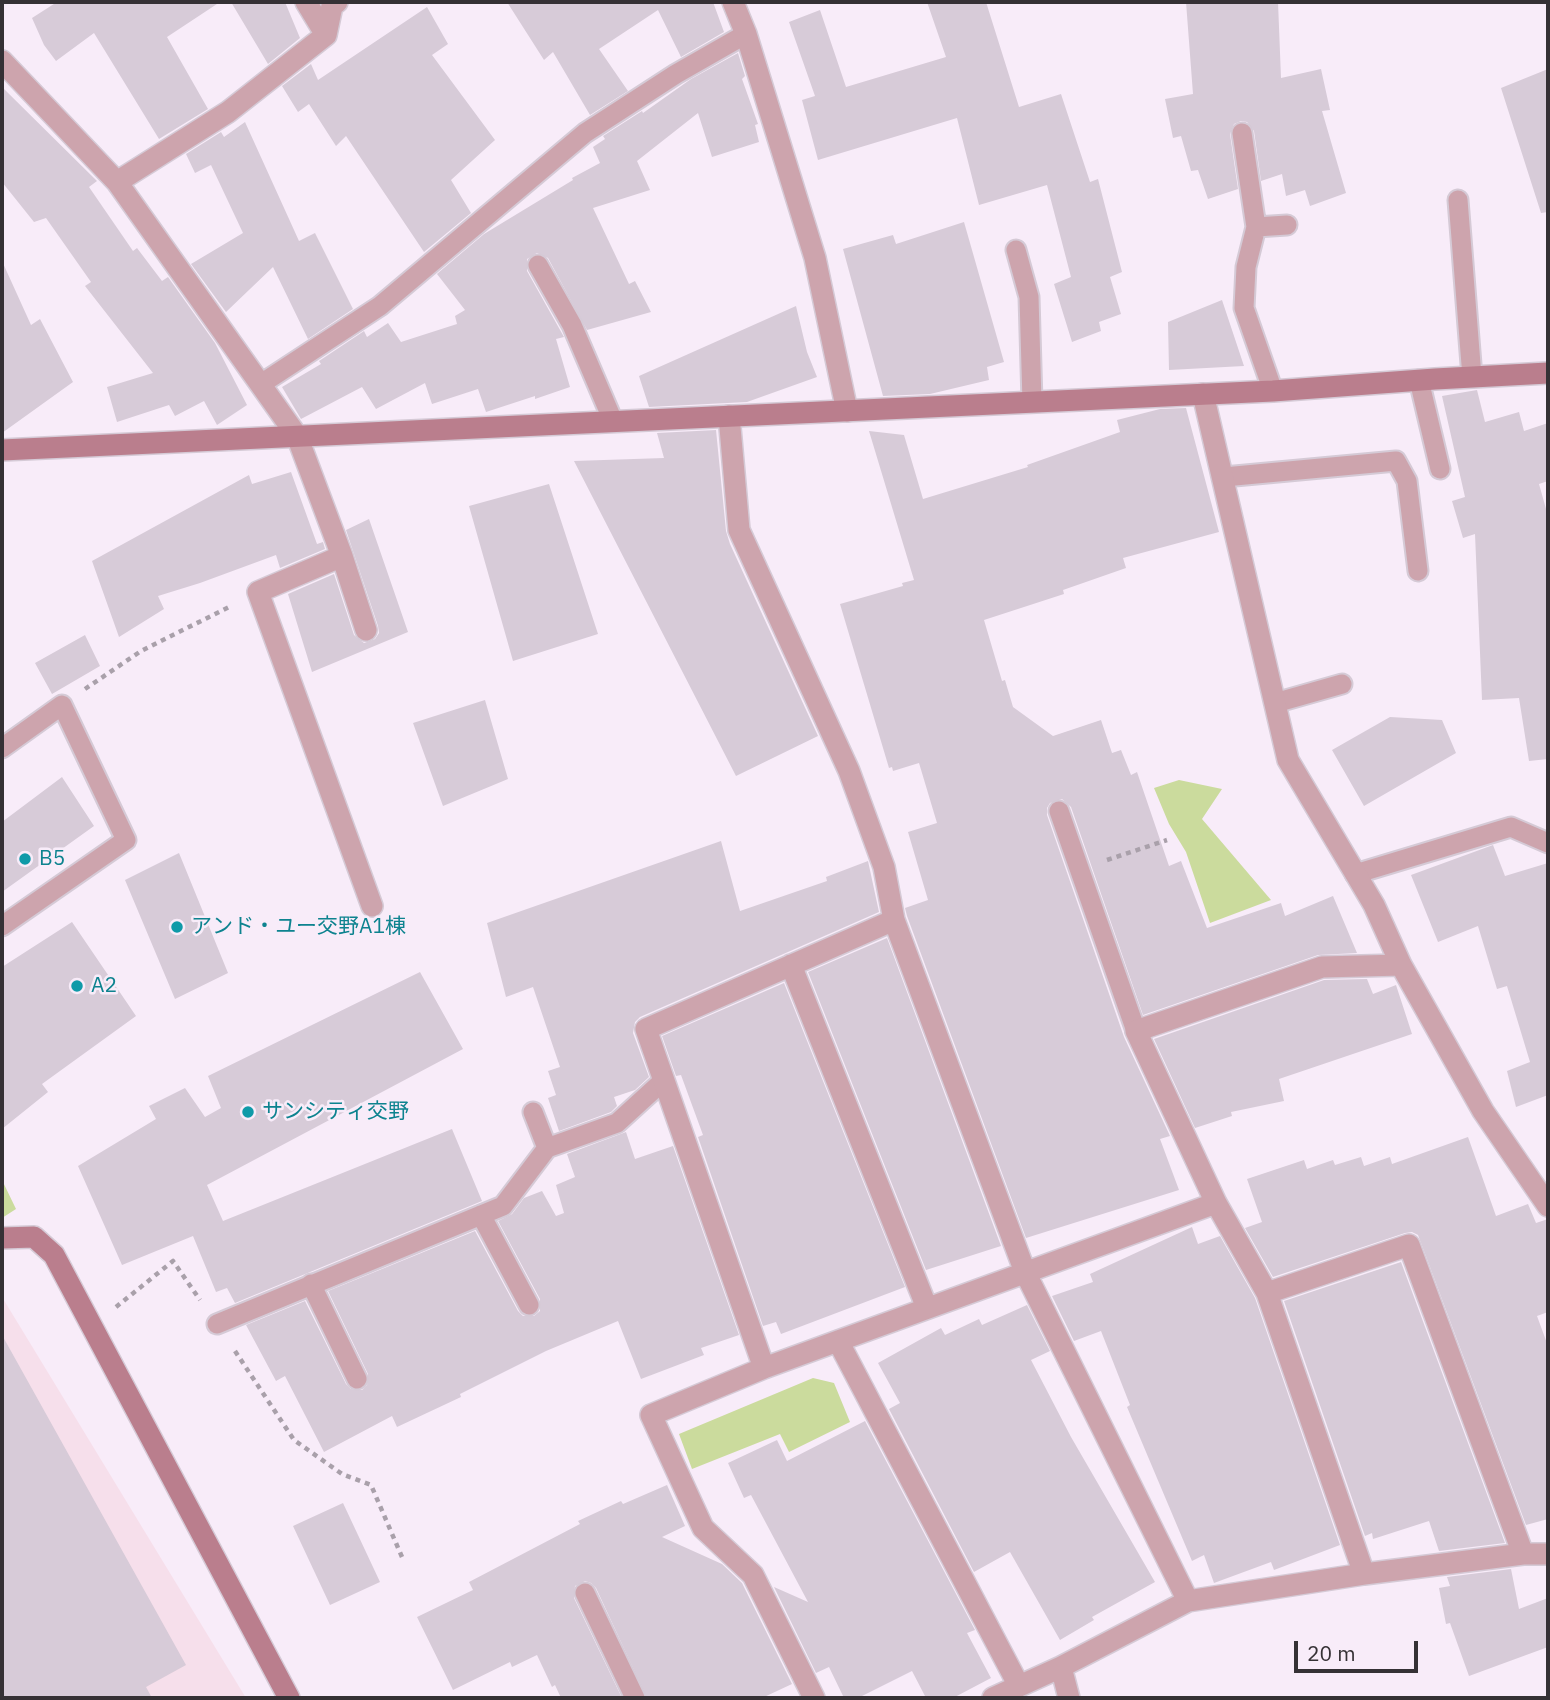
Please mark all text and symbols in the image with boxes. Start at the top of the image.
place label: B5 [39,846,65,872]
marker: B5 [17,851,33,867]
place label: アンド・ユー交野A1棟 [191,914,406,940]
marker: アンド・ユー交野A1棟 [169,919,185,935]
place label: A2 [91,973,117,999]
marker: A2 [69,978,85,994]
place label: サンシティ交野 [262,1099,409,1125]
marker: サンシティ交野 [240,1104,256,1120]
scale bar [1298,1626,1422,1670]
text: 20 m [1307,1639,1356,1667]

